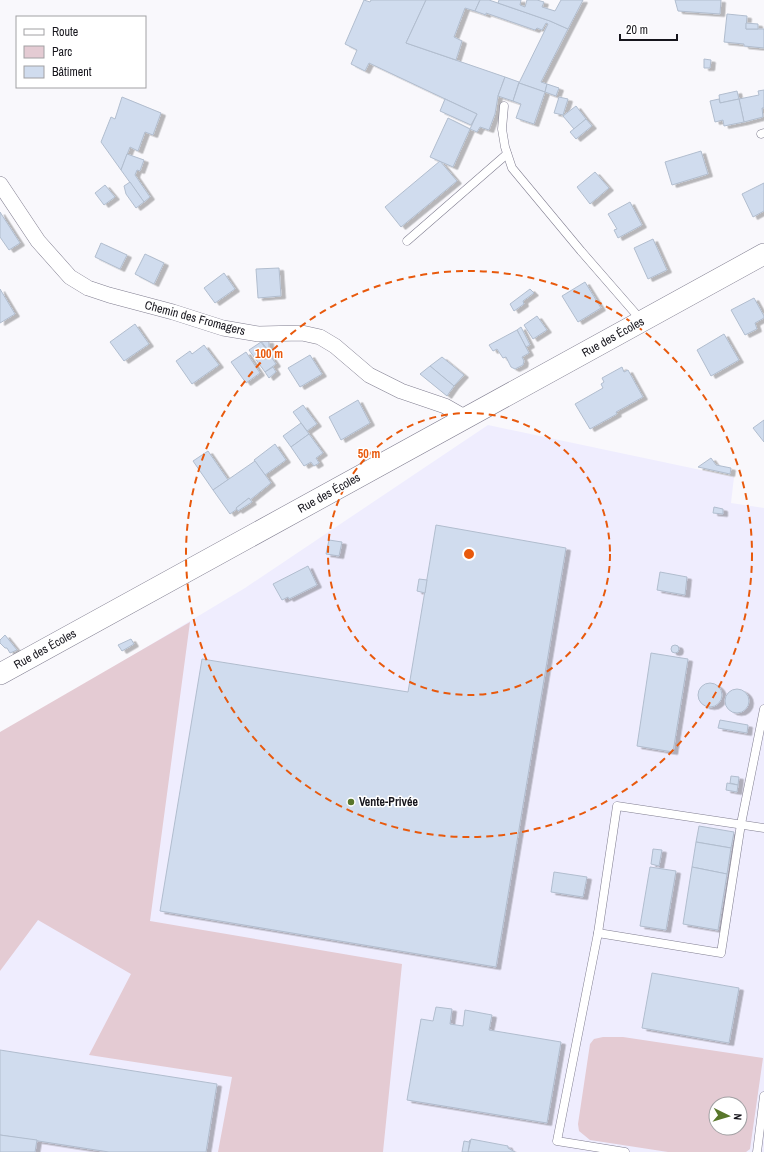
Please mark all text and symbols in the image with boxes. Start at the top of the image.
legend [16,16,146,88]
scale bar [620,16,677,42]
text: 20 m [626,22,648,38]
text: Route [52,24,78,40]
text: Parc [52,44,72,60]
text: Bâtiment [52,64,92,80]
street label: Chemin des Fromagers [143,297,247,339]
street label: Rue des Écoles [579,313,647,361]
text: 100 m [255,346,283,362]
text: 50 m [358,446,380,462]
street label: Rue des Écoles [295,469,363,517]
centre of rings [462,547,476,561]
street label: Rue des Écoles [11,625,79,673]
place label: Vente-Privée [359,794,418,810]
marker: Vente-Privée [346,797,356,807]
north arrow [708,1096,748,1136]
text: N [731,1113,745,1121]

